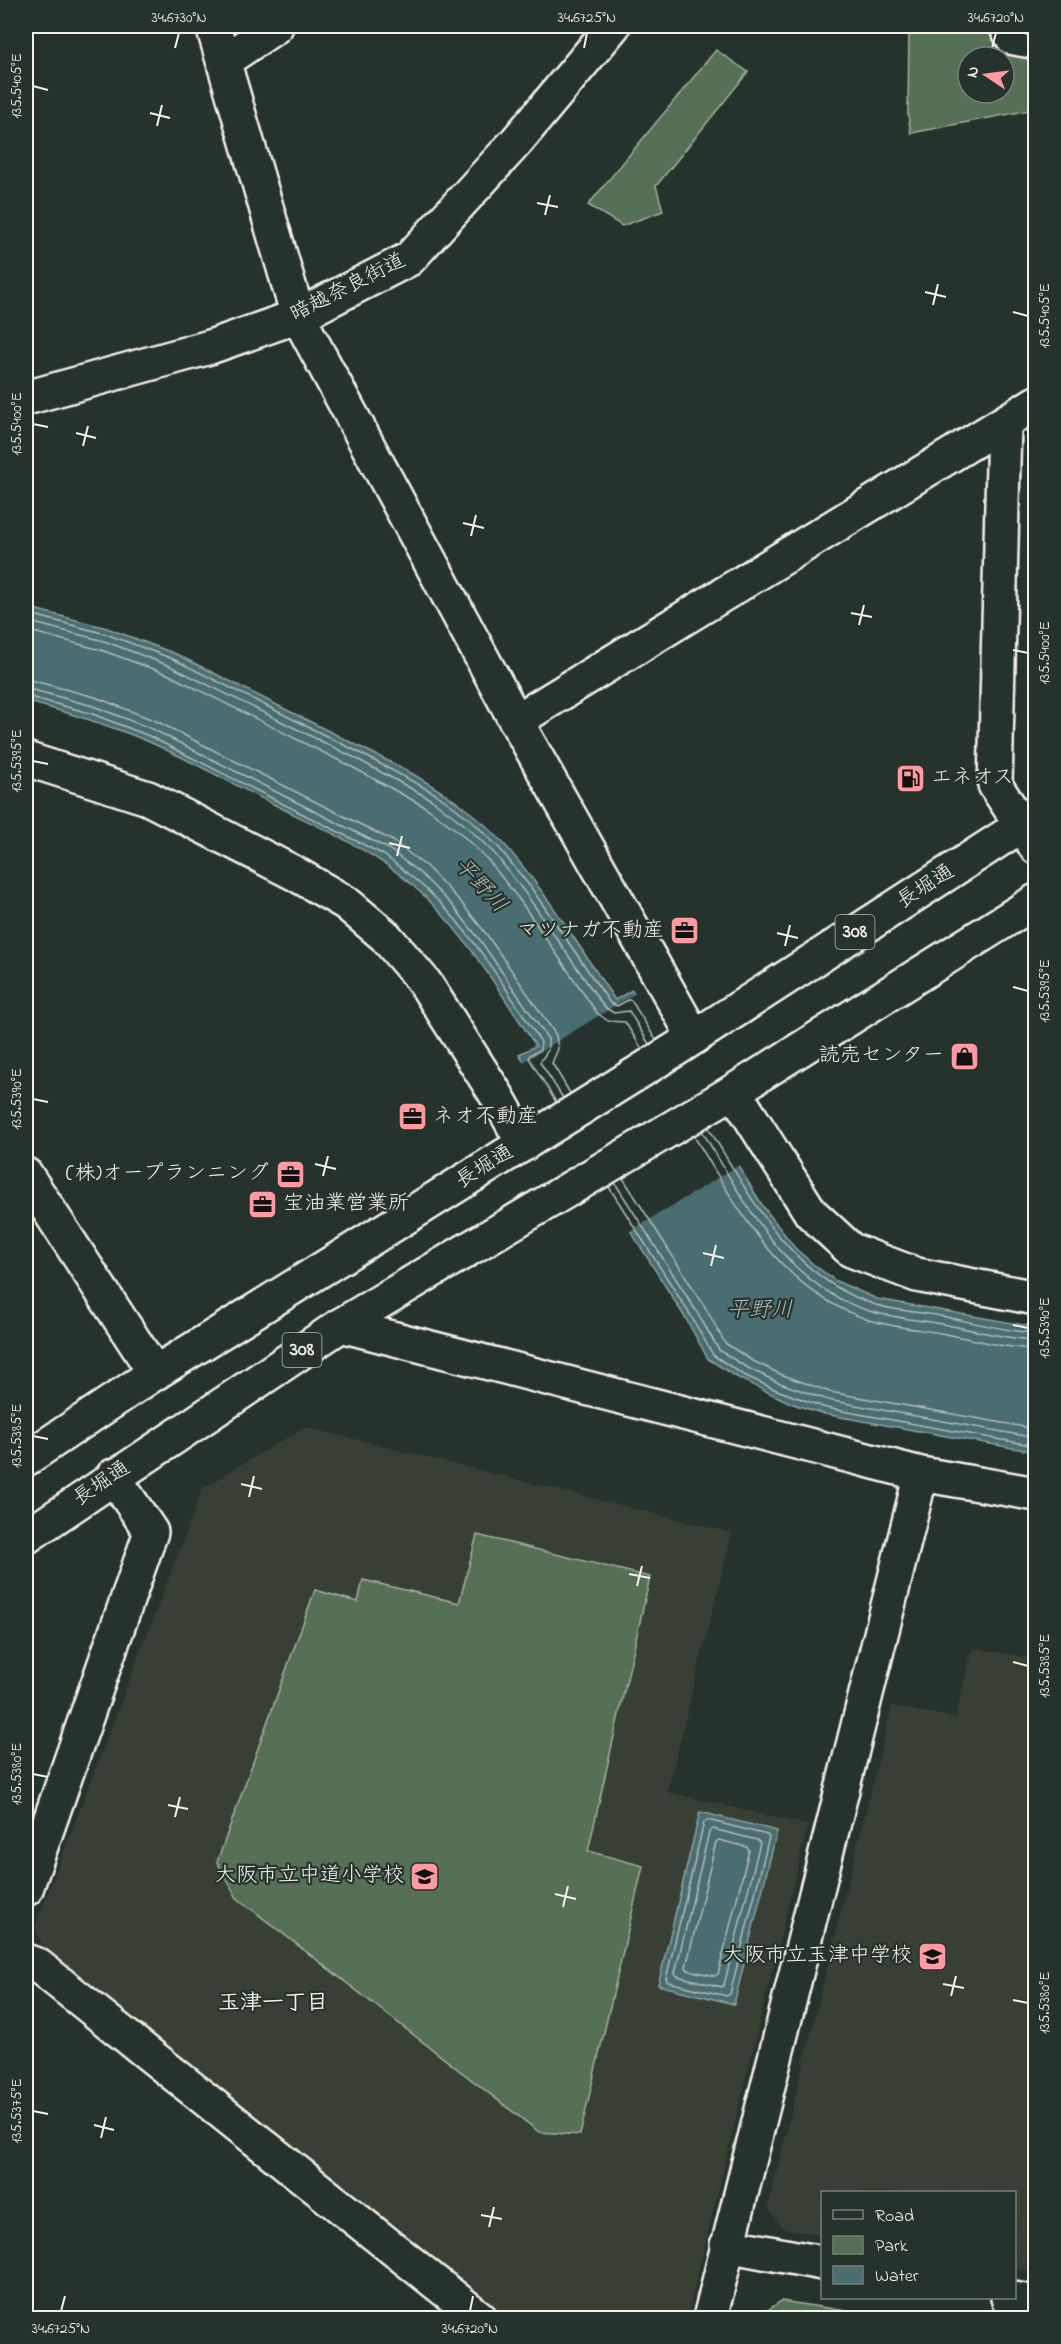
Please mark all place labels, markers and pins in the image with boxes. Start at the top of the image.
fuel station icon: エネオス [894,762,926,794]
place label: エネオス [931,763,1014,793]
office icon: マツナガ不動産 [669,915,701,947]
place label: マツナガ不動産 [517,916,664,946]
shop icon: 読売センター [949,1040,981,1072]
place label: 読売センター [819,1041,944,1071]
office icon: ネオ不動産 [396,1101,428,1133]
place label: ネオ不動産 [433,1102,538,1132]
office icon: (株)オープランニング [274,1158,306,1190]
place label: (株)オープランニング [66,1159,269,1189]
office icon: 宝油業営業所 [246,1188,278,1220]
place label: 宝油業営業所 [283,1189,409,1219]
school or university icon: 大阪市立中道小学校 [409,1860,441,1892]
place label: 大阪市立中道小学校 [215,1861,404,1891]
school or university icon: 大阪市立玉津中学校 [917,1940,949,1972]
place label: 大阪市立玉津中学校 [723,1941,912,1971]

